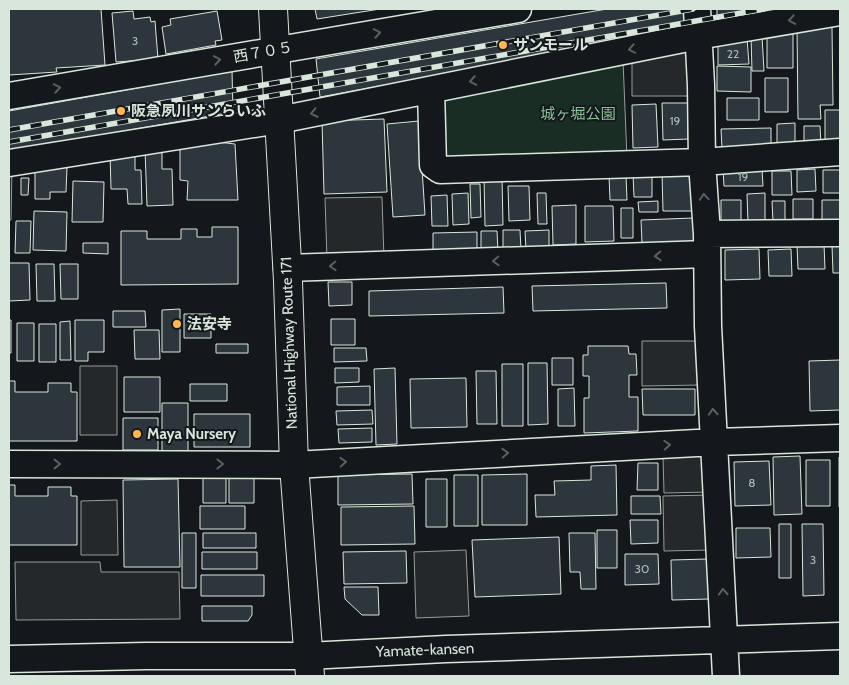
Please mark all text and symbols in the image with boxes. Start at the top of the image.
one-way arrow [788,14,797,24]
one-way arrow [373,28,381,38]
house number: 3 [132,33,138,48]
place label: サンモール [513,36,588,54]
street label: 西７０５ [232,38,294,66]
marker: サンモール [497,39,509,51]
one-way arrow [628,44,637,54]
house number: 22 [727,46,739,61]
one-way arrow [213,56,221,66]
one-way arrow [469,76,478,86]
one-way arrow [52,84,61,94]
place label: 阪急夙川サンらいふ [131,102,266,120]
marker: 阪急夙川サンらいふ [115,105,127,117]
park label: 城ヶ堀公園 [540,105,616,123]
one-way arrow [309,107,318,117]
house number: 19 [670,113,681,128]
house number: 19 [738,169,749,184]
one-way arrow [699,193,710,201]
one-way arrow [654,251,662,261]
one-way arrow [491,256,499,266]
street label: National Highway Route 171 [277,257,301,429]
one-way arrow [329,261,337,272]
place label: 法安寺 [187,315,232,333]
marker: 法安寺 [171,318,183,330]
one-way arrow [708,408,719,416]
place label: Maya Nursery [147,425,237,443]
marker: Maya Nursery [131,428,143,440]
one-way arrow [663,439,671,450]
one-way arrow [501,448,509,459]
one-way arrow [339,457,347,467]
one-way arrow [54,459,62,469]
one-way arrow [216,459,224,469]
house number: 8 [748,475,756,490]
house number: 3 [810,552,816,567]
house number: 30 [635,561,649,576]
one-way arrow [717,587,728,595]
street label: Yamate-kansen [374,639,475,661]

